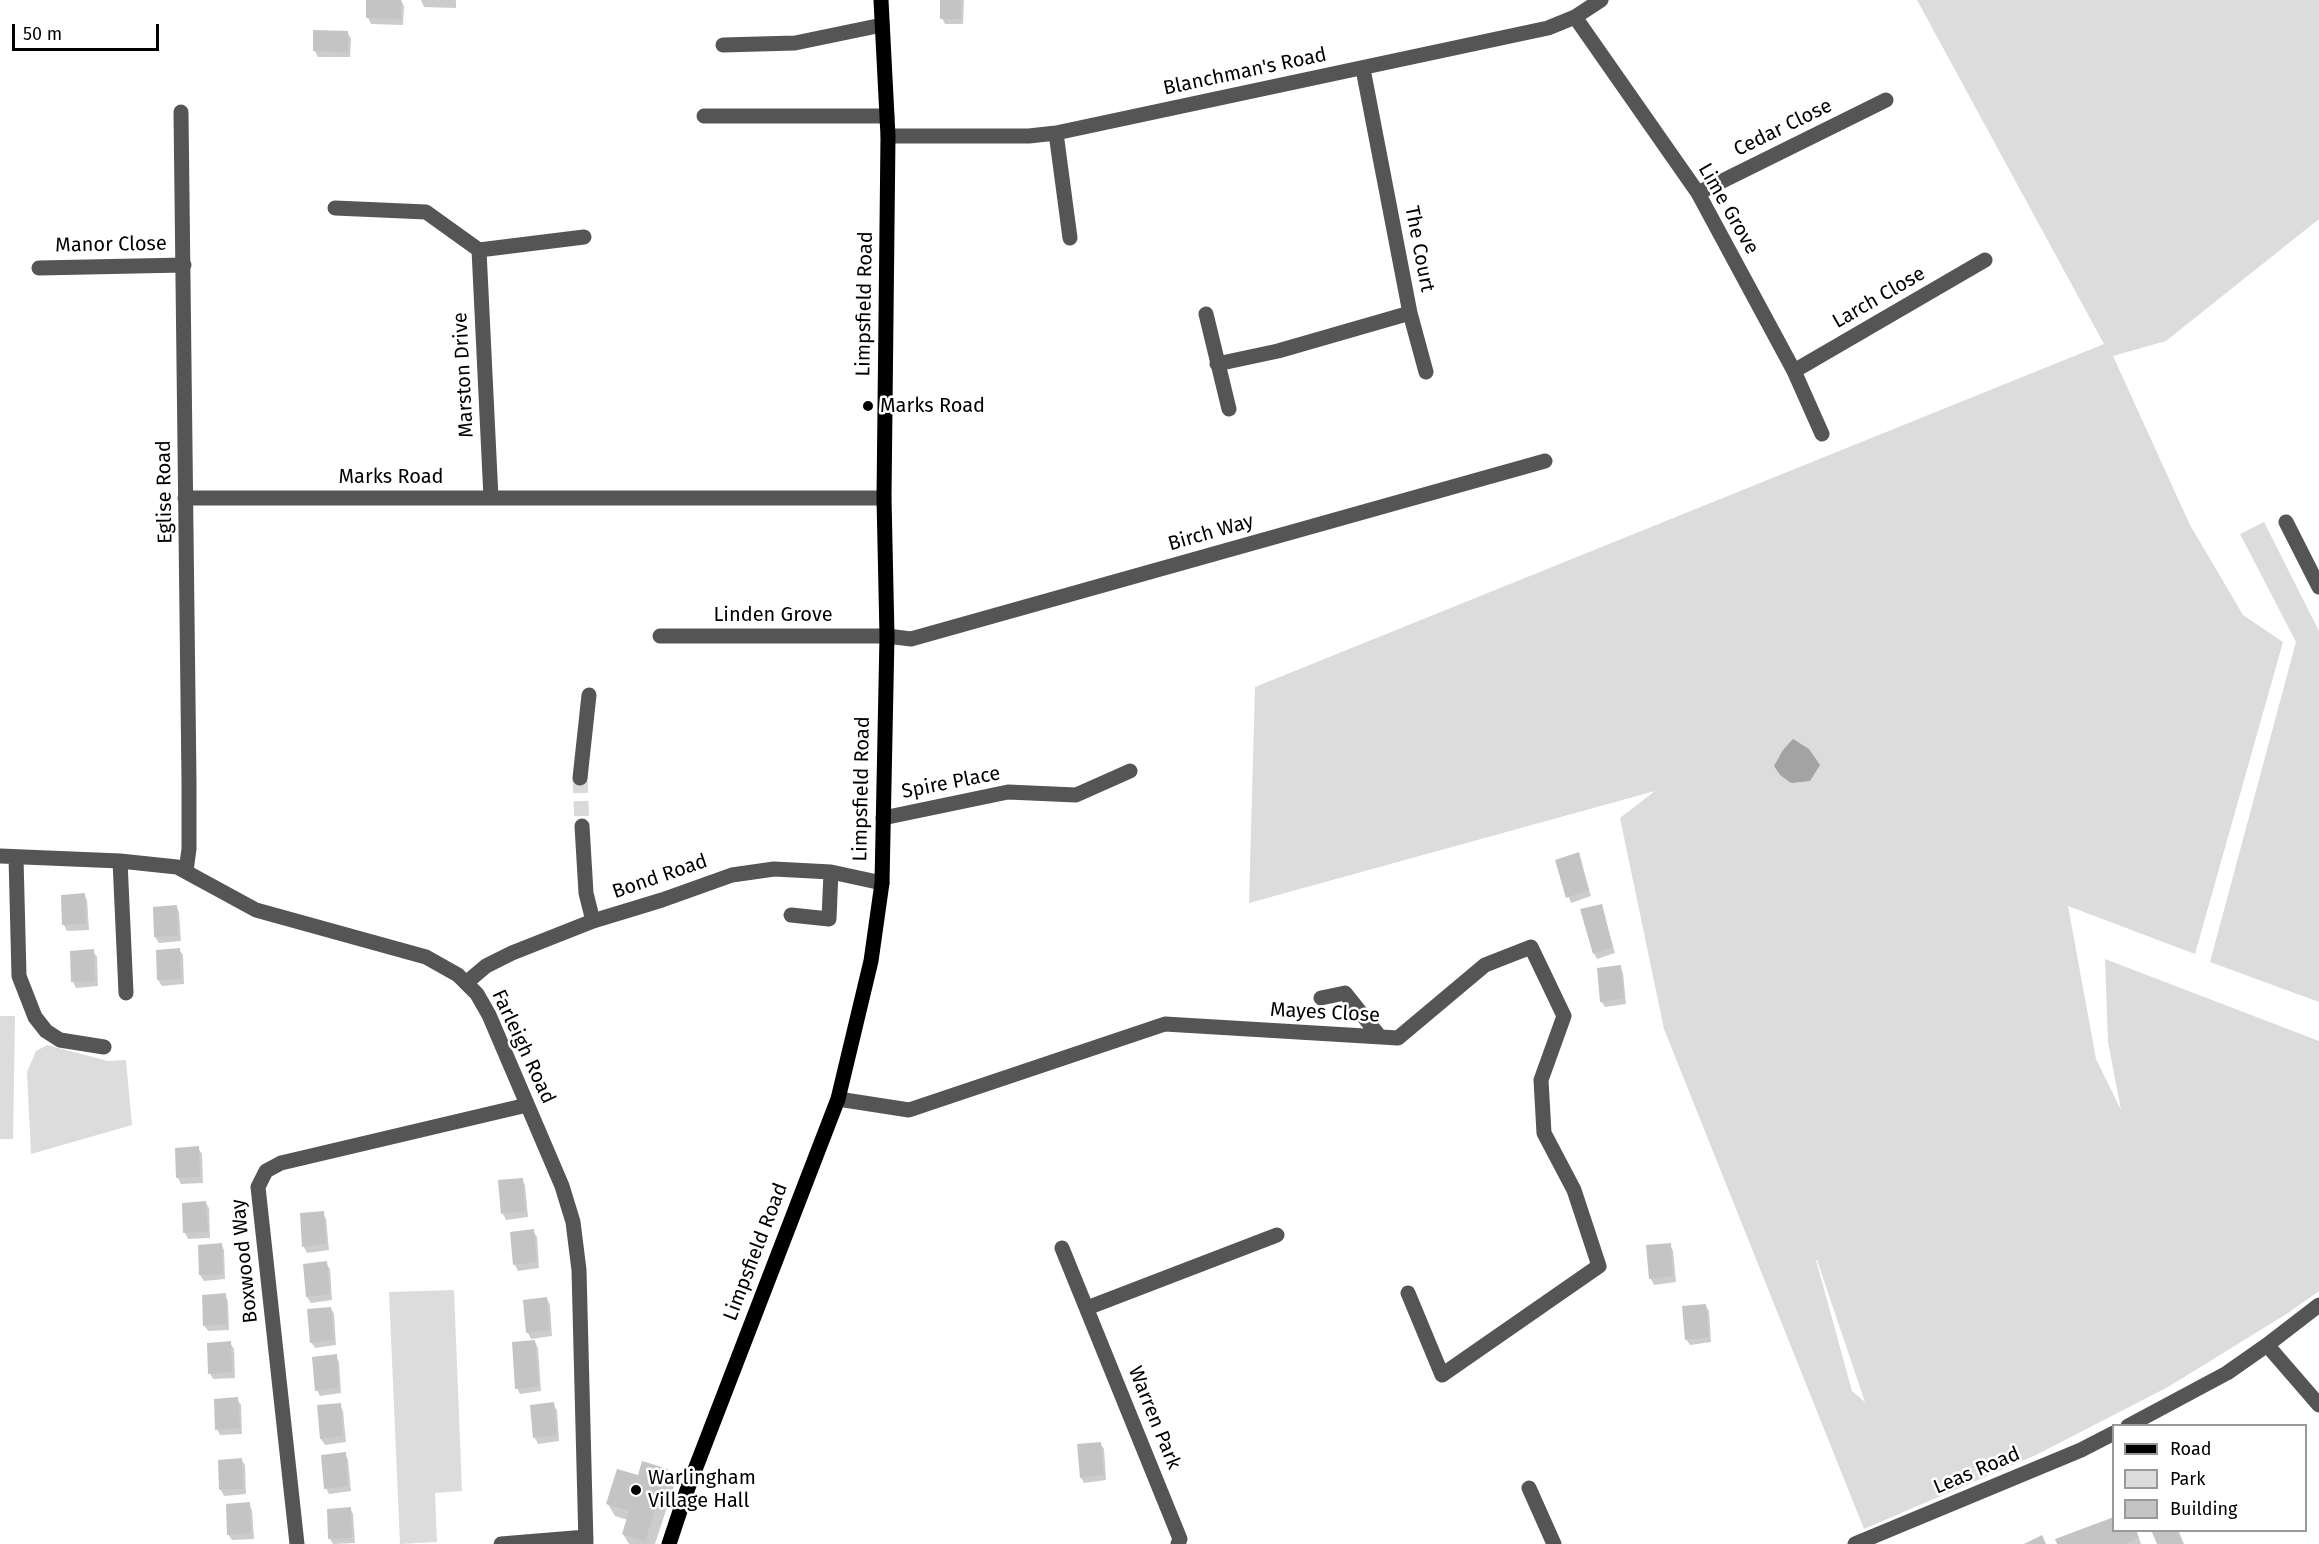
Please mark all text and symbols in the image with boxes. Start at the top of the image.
scale bar [15,12,162,50]
text: 50 m [23,23,62,45]
street label: Blanchman's Road [1161,43,1329,101]
street label: Cedar Close [1730,94,1836,162]
street label: Lime Grove [1692,159,1764,259]
street label: The Court [1399,204,1439,294]
street label: Limpsfield Road [852,231,878,377]
street label: Manor Close [55,232,167,258]
street label: Larch Close [1828,262,1930,334]
street label: Marston Drive [449,312,479,438]
place label: Marks Road [880,394,985,418]
marker: Marks Road [861,399,875,413]
street label: Eglise Road [152,440,178,544]
street label: Marks Road [338,465,444,489]
street label: Birch Way [1165,509,1257,557]
street label: Linden Grove [713,603,833,627]
street label: Limpsfield Road [849,716,875,862]
street label: Spire Place [900,762,1002,804]
street label: Bond Road [609,850,711,904]
street label: Farleigh Road [486,986,560,1108]
street label: Mayes Close [1269,998,1381,1028]
street label: Limpsfield Road [719,1180,793,1324]
street label: Boxwood Way [227,1198,263,1324]
street label: Warren Park [1122,1363,1186,1473]
legend [2112,1424,2307,1532]
text: Road [2170,1438,2212,1460]
street label: Leas Road [1930,1442,2024,1500]
place label: Warlingham Village Hall [648,1466,756,1513]
text: Park [2170,1468,2205,1490]
marker: Warlingham Village Hall [629,1483,643,1497]
text: Building [2170,1498,2237,1520]

